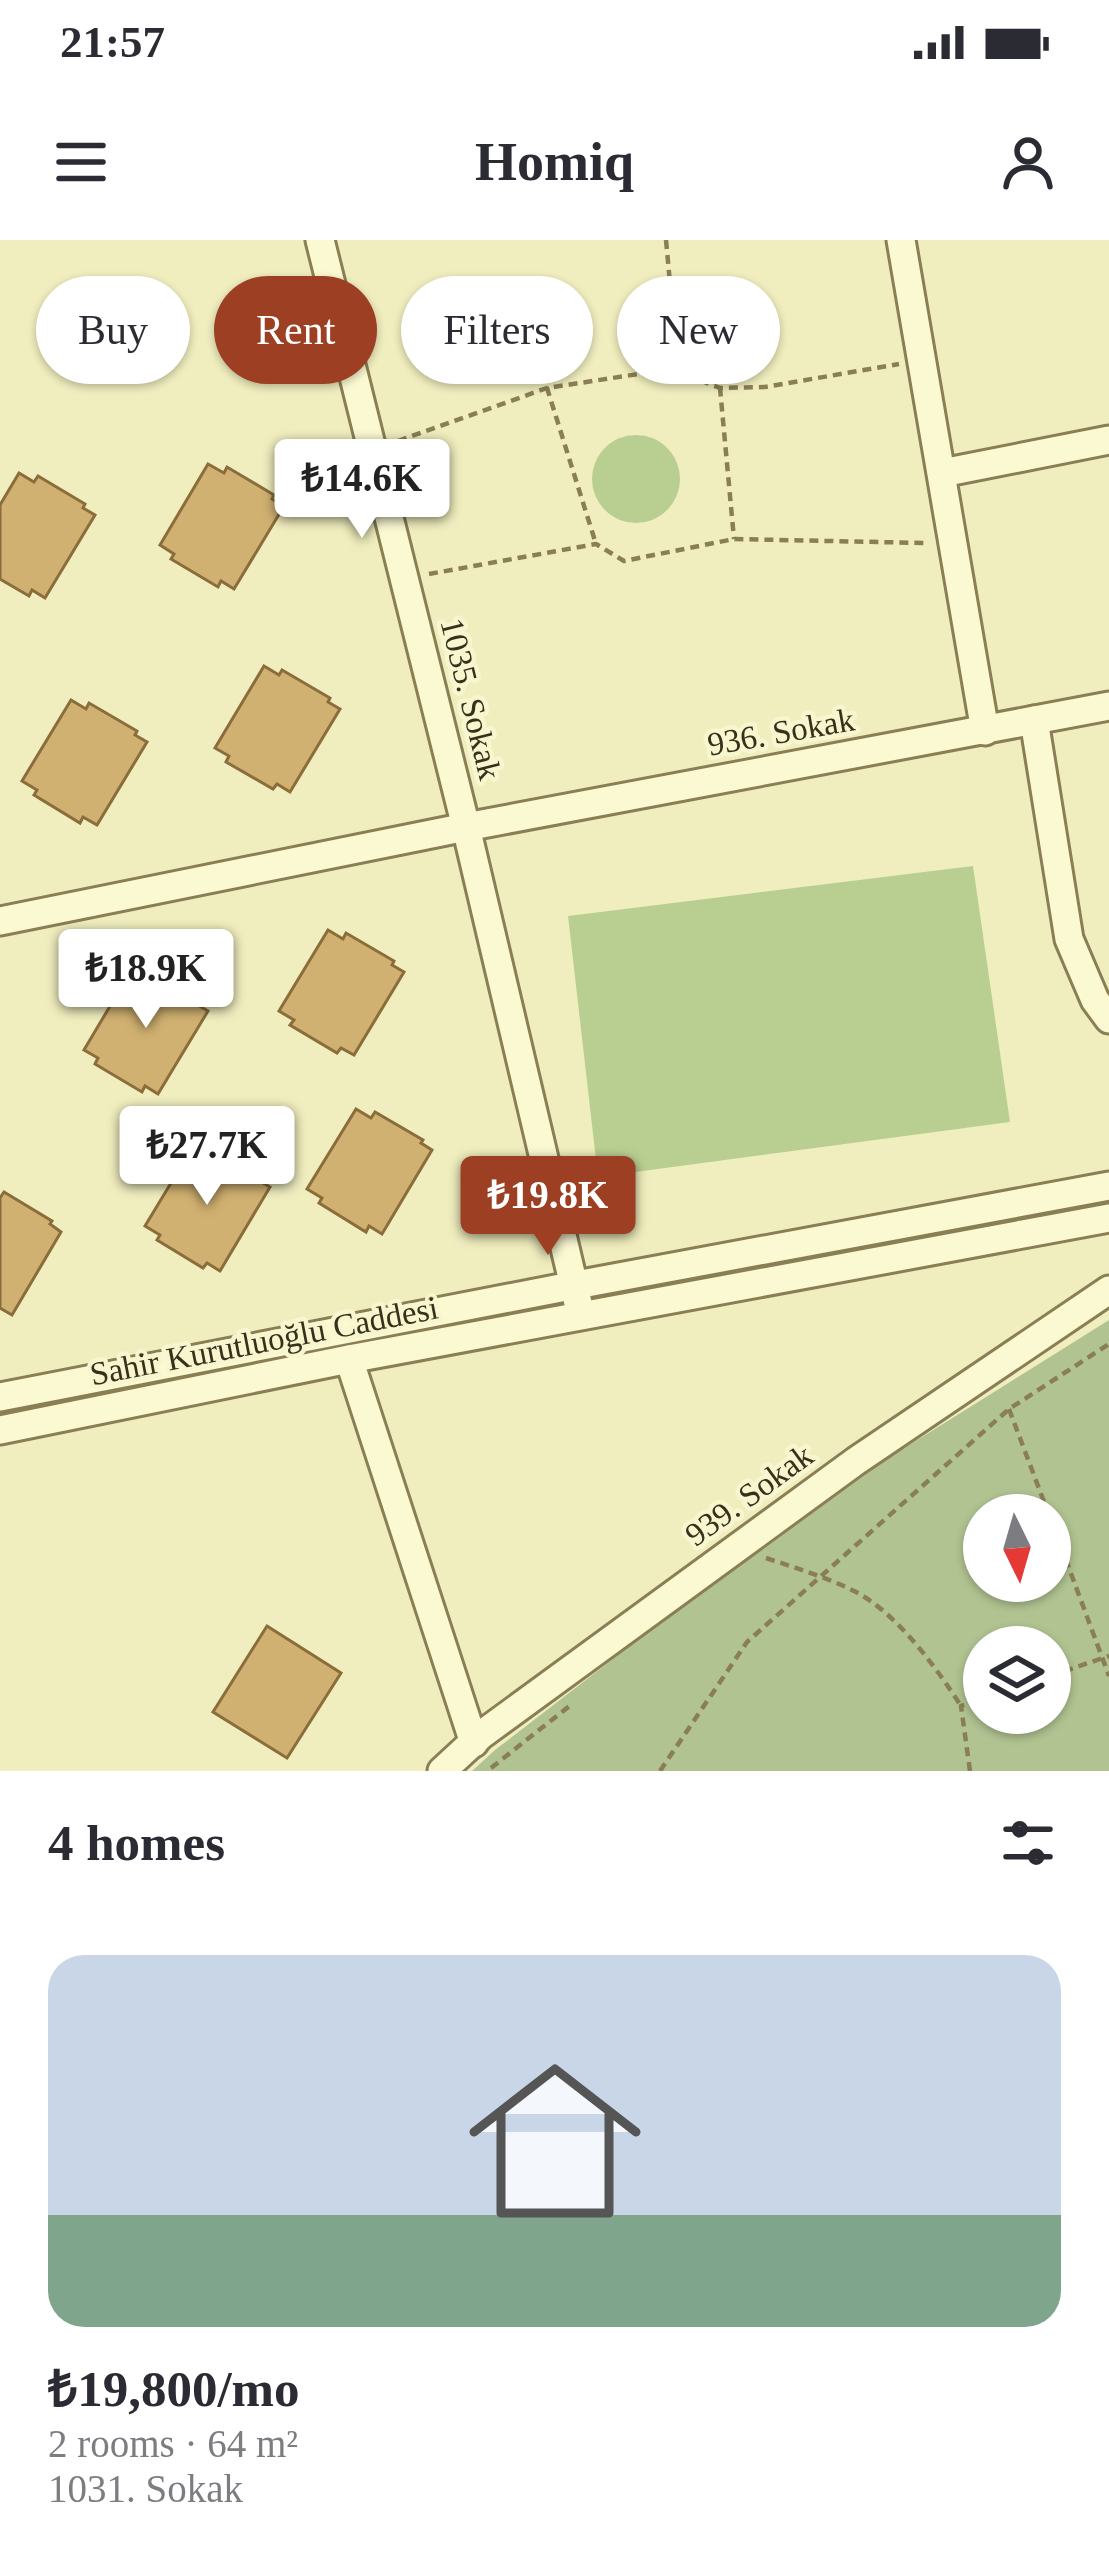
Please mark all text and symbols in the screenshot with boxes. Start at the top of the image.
text: 21:57 [60,17,165,67]
icon: menu [48,129,114,195]
icon: person [995,129,1061,195]
text: Homiq [475,132,634,192]
chip: Buy [36,276,190,384]
chip: Rent [214,276,377,384]
chip: Filters [401,276,593,384]
chip: New [617,276,780,384]
pin: ₺14.6K [264,439,460,541]
text: ₺14.6K [302,456,422,499]
street label: 1035. Sokak [434,615,509,784]
street label: 936. Sokak [705,701,858,763]
pin: ₺18.9K [48,929,244,1031]
text: ₺18.9K [86,946,206,989]
pin: ₺27.7K [109,1106,305,1208]
text: ₺27.7K [147,1123,267,1166]
pin: ₺19.8K [450,1156,646,1258]
text: ₺19.8K [488,1173,608,1216]
street label: Sahir Kurutluoğlu Caddesi [87,1290,441,1392]
street label: 939. Sokak [678,1437,820,1553]
north arrow [963,1494,1071,1602]
map controls [963,1494,1071,1734]
button: layers [963,1626,1071,1734]
icon: filters [995,1810,1061,1876]
text: 4 homes [48,1815,225,1871]
icon: home [447,2033,663,2249]
text: ₺19,800/mo [48,2361,300,2417]
text: 2 rooms · 64 m² [48,2422,298,2465]
text: 1031. Sokak [48,2467,243,2510]

